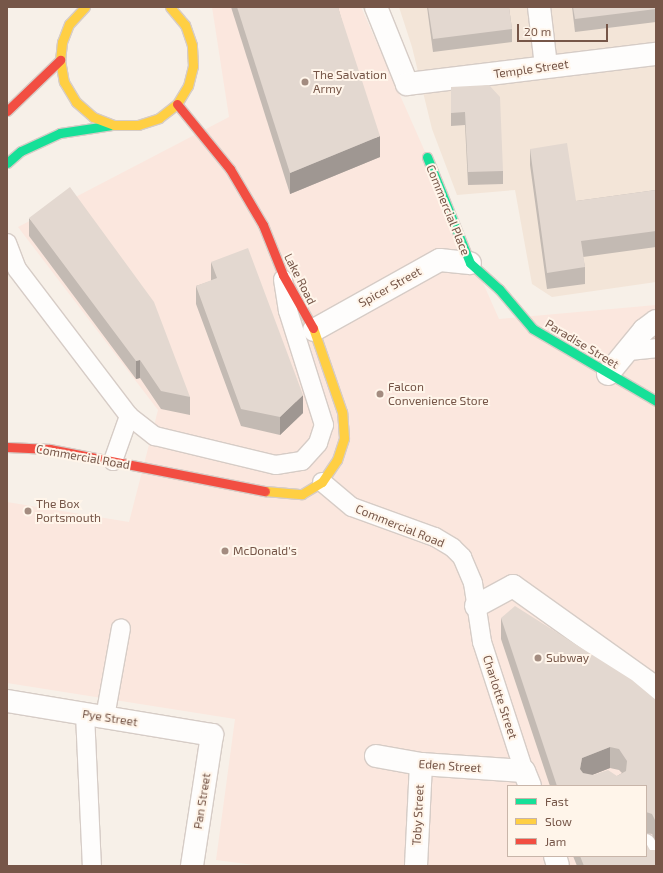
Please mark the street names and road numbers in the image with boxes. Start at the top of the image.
street label: Temple Street [493,57,569,81]
street label: Commercial Place [423,162,473,258]
street label: Lake Road [281,251,319,307]
street label: Spicer Street [356,264,424,310]
street label: Paradise Street [543,316,621,372]
street label: Commercial Road [35,442,131,472]
street label: Commercial Road [353,502,447,550]
street label: Charlotte Street [480,653,520,741]
street label: Pye Street [81,707,139,729]
street label: Eden Street [418,757,482,775]
street label: Pan Street [190,772,214,830]
street label: Toby Street [409,784,427,846]

